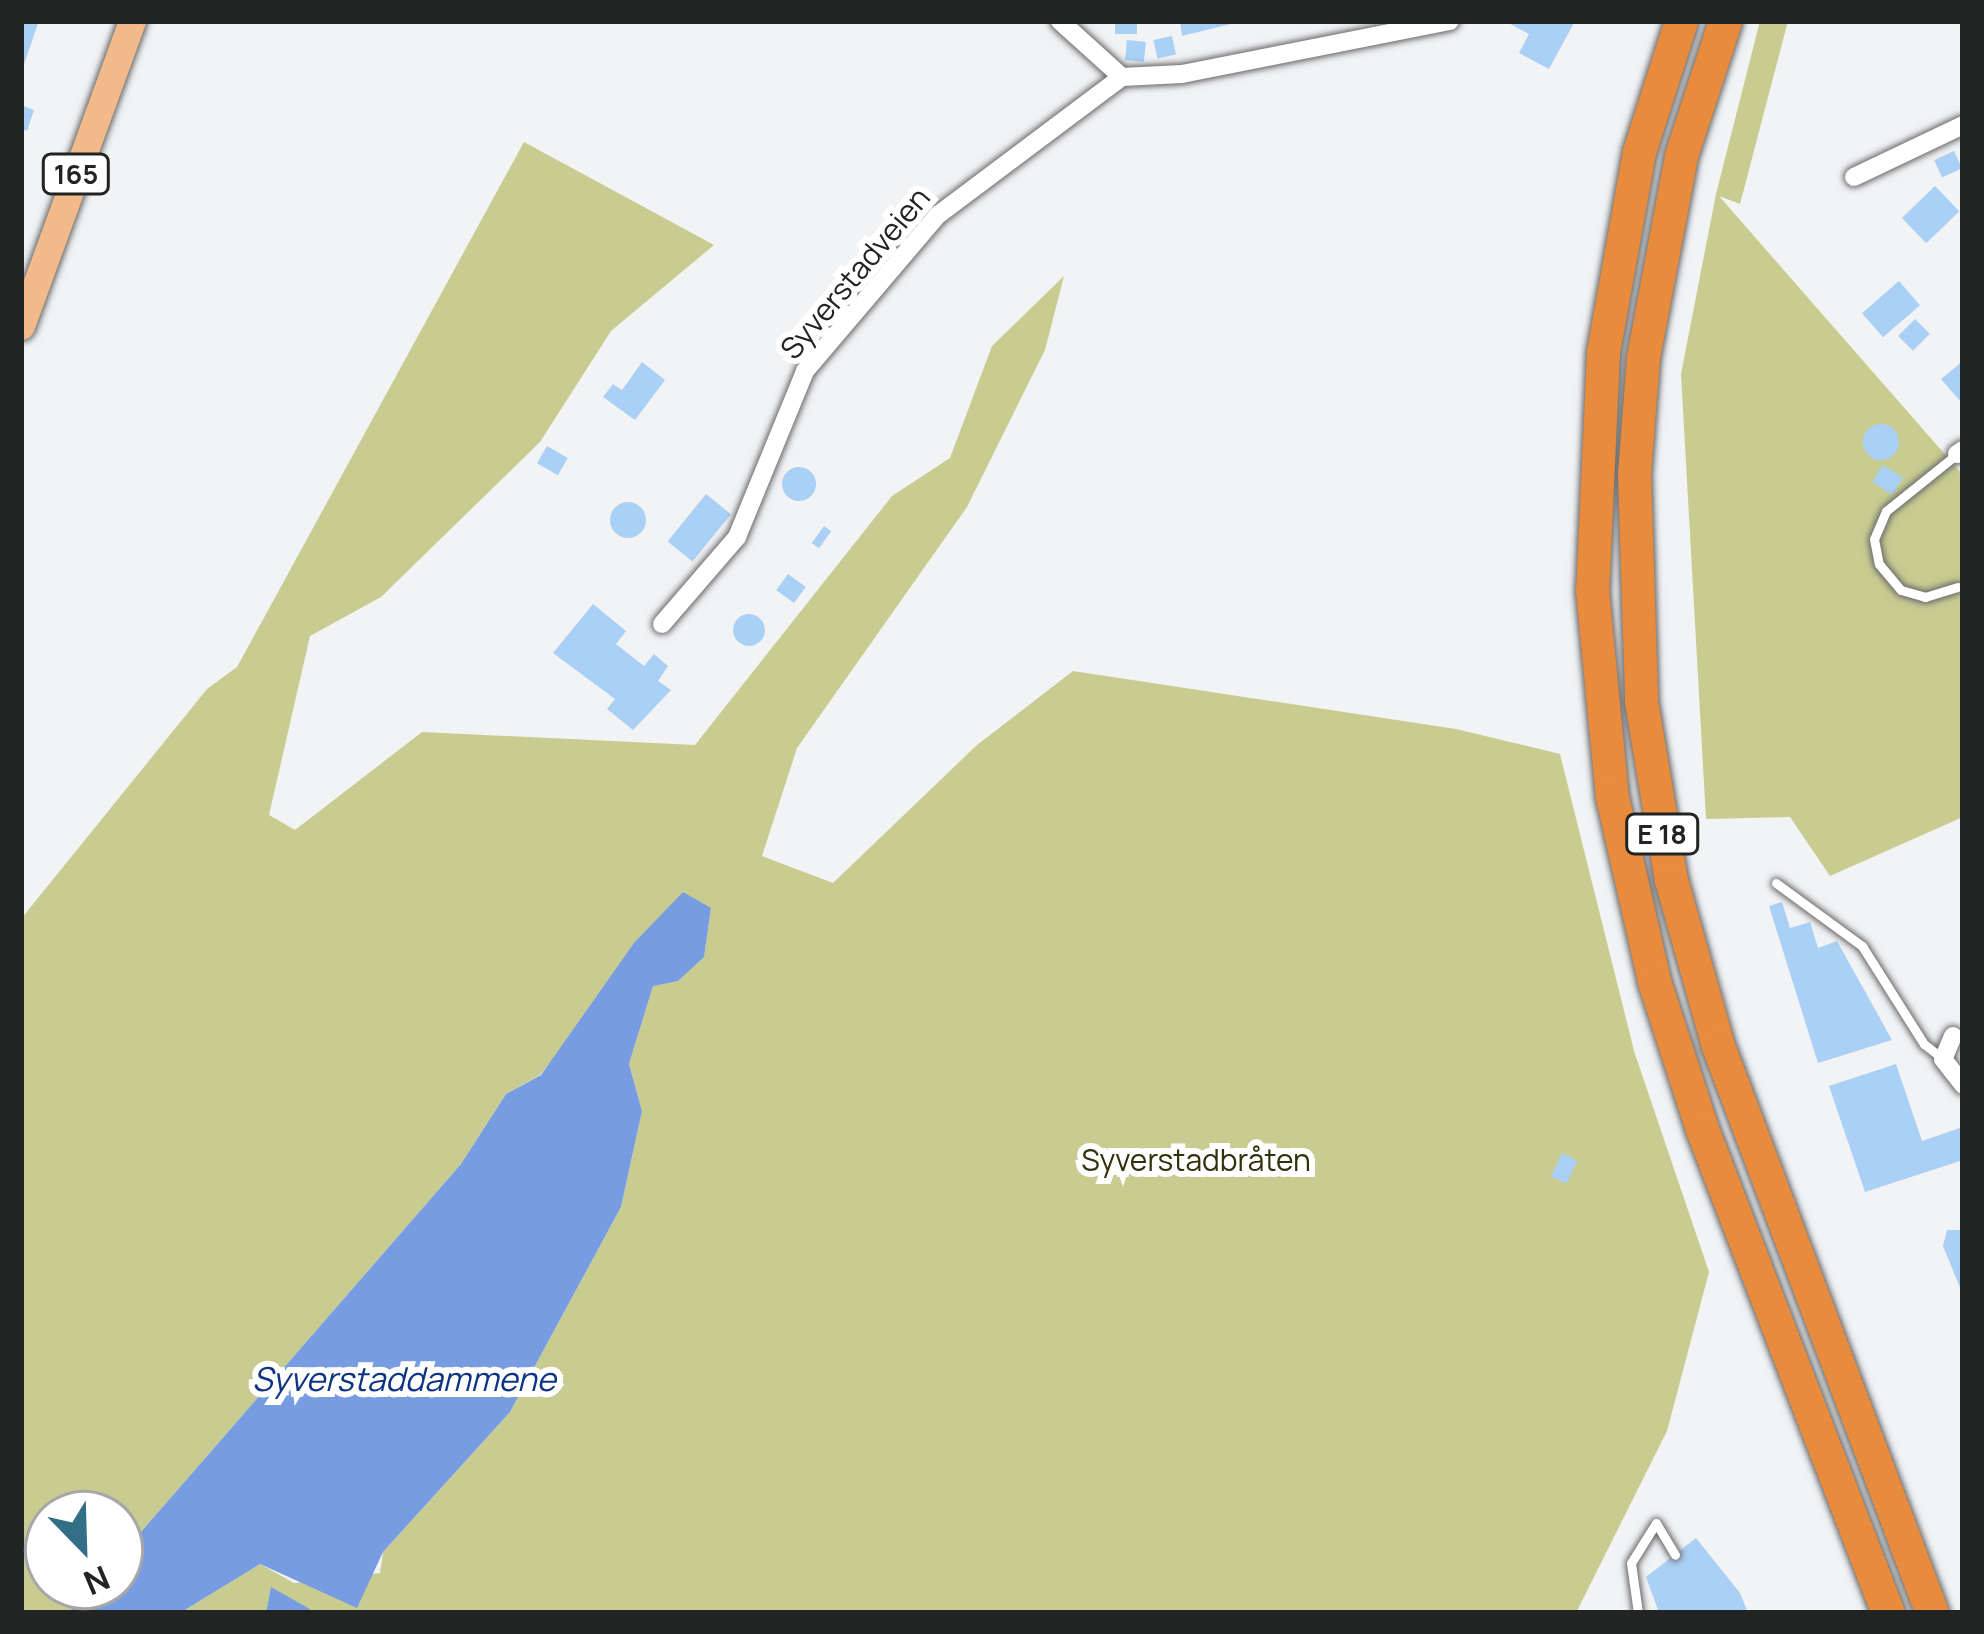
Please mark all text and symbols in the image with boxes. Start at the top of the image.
road number: 165 [40,153,112,195]
street label: Syverstadveien [773,180,937,366]
road number: E 18 [1623,813,1701,855]
park label: Syverstadbråten [1081,1142,1311,1178]
water label: Syverstaddammene [252,1359,556,1399]
north arrow [24,1490,144,1610]
text: N [77,1555,117,1606]

